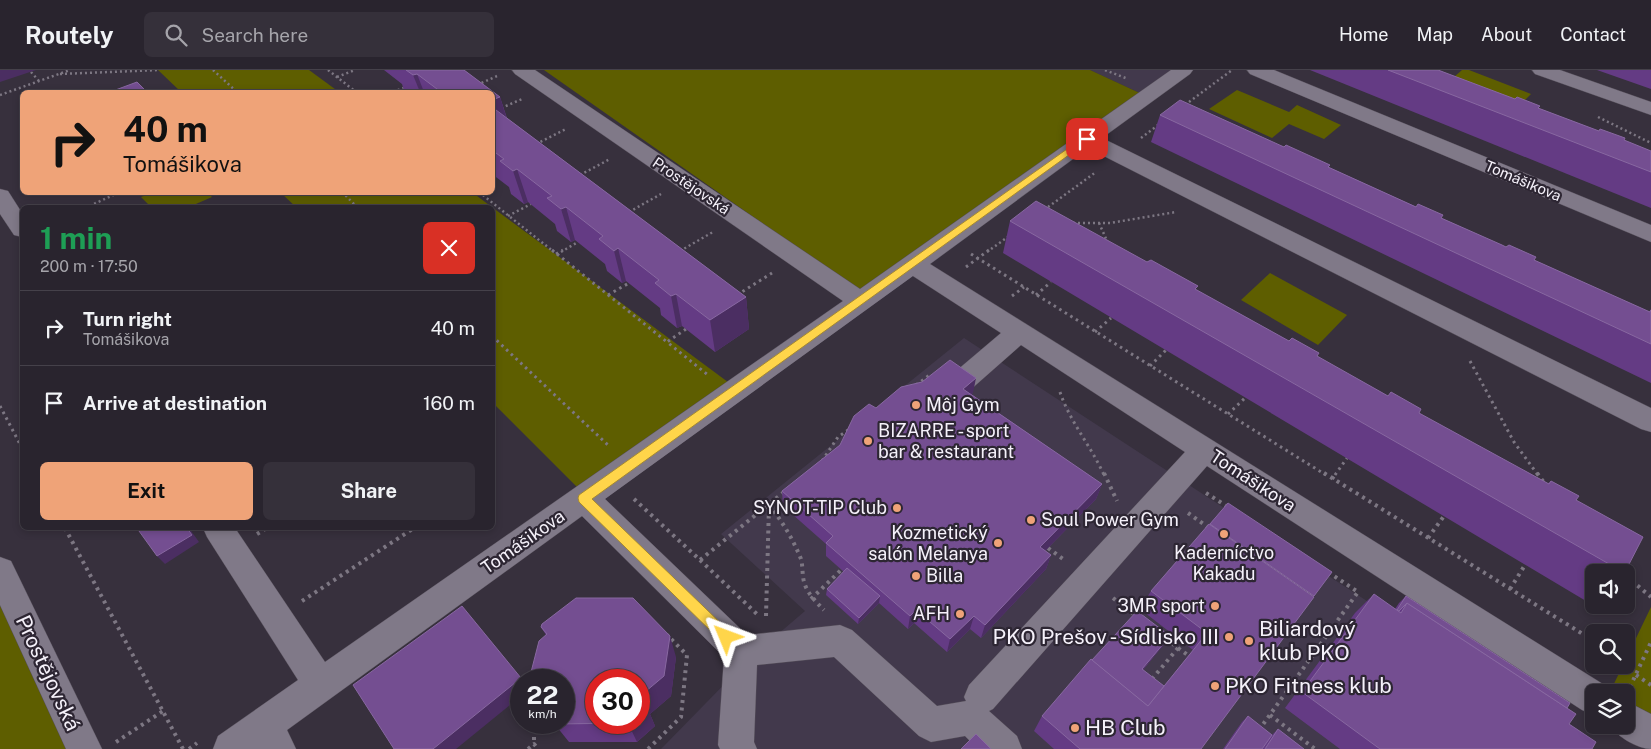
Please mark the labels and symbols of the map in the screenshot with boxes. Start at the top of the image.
pin [1066,118,1108,160]
street label: Prostějovská [650,154,733,218]
street label: Tomášikova [1483,157,1564,204]
place label: Môj Gym [926,394,1000,415]
marker: Môj Gym [910,399,922,411]
place label: BIZARRE - sport bar & restaurant [878,420,1014,462]
marker: BIZARRE - sport bar & restaurant [862,435,874,447]
street label: Tomášikova [1207,445,1300,516]
place label: SYNOT-TIP Club [753,497,887,518]
marker: SYNOT-TIP Club [891,502,903,514]
street label: Tomášikova [477,505,569,578]
place label: Soul Power Gym [1041,509,1179,530]
marker: Soul Power Gym [1025,514,1037,526]
place label: Kozmetický salón Melanya [868,522,988,564]
marker: Kaderníctvo Kakadu [1218,528,1230,540]
marker: Kozmetický salón Melanya [992,537,1004,549]
place label: Kaderníctvo Kakadu [1174,542,1274,584]
place label: Billa [926,565,963,586]
marker: Billa [910,570,922,582]
place label: 3MR sport [1117,595,1205,616]
marker: 3MR sport [1209,600,1221,612]
place label: AFH [913,603,950,624]
marker: AFH [954,608,966,620]
position arrow [699,610,751,662]
street label: Prostějovská [11,611,86,735]
place label: Biliardový klub PKO [1259,616,1356,665]
place label: PKO Prešov - Sídlisko III [993,624,1219,649]
marker: PKO Prešov - Sídlisko III [1223,631,1235,643]
marker: Biliardový klub PKO [1243,635,1255,647]
speed limit sign: 30 [585,669,650,734]
place label: PKO Fitness klub [1225,673,1392,698]
marker: PKO Fitness klub [1209,680,1221,692]
place label: HB Club [1085,715,1166,740]
marker: HB Club [1069,722,1081,734]

